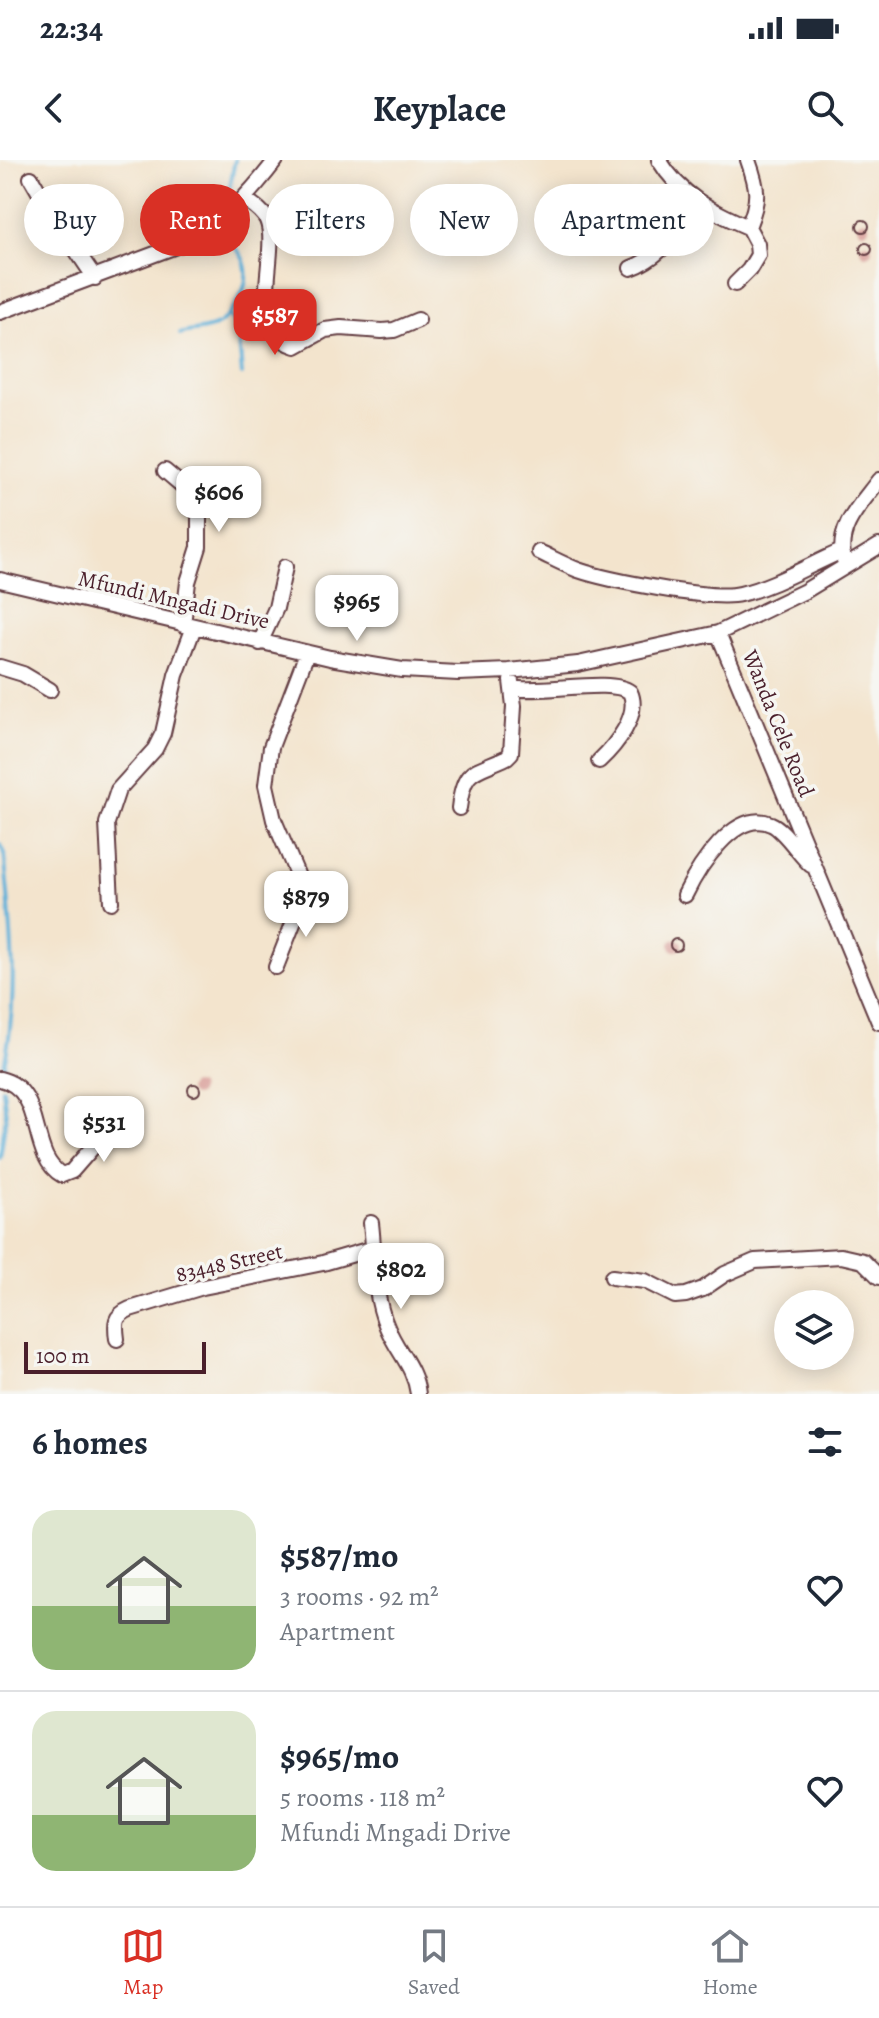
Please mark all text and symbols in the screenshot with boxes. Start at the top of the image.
text: 22:34 [40,8,103,48]
text: Keyplace [373,84,506,133]
icon: back [32,86,76,130]
icon: search [803,86,847,130]
chip: Buy [24,184,124,256]
chip: Rent [140,184,250,256]
chip: Filters [266,184,394,256]
chip: New [410,184,518,256]
chip: Apartment [534,184,714,256]
pin: $587 [228,289,322,357]
text: $587 [252,297,298,332]
pin: $606 [172,466,266,534]
text: $606 [194,474,244,509]
street label: Mfundi Mngadi Drive [75,563,272,637]
pin: $965 [310,575,404,643]
text: $965 [333,583,381,618]
street label: Wanda Cele Road [735,644,821,802]
pin: $879 [259,871,353,939]
text: $879 [282,879,330,914]
pin: $531 [57,1096,151,1164]
text: $531 [82,1104,126,1139]
street label: 83448 Street [173,1236,286,1290]
pin: $802 [354,1243,448,1311]
text: $802 [376,1251,426,1286]
map controls [774,1290,854,1370]
button: layers [774,1290,854,1370]
scale bar [24,1338,206,1374]
text: 100 m [36,1341,90,1371]
text: 6 homes [32,1419,148,1466]
icon: filters [803,1420,847,1464]
text: $587/mo [280,1532,398,1579]
icon: home [96,1542,192,1638]
icon: heart [803,1568,847,1612]
text: 3 rooms · 92 m² [280,1579,439,1614]
text: Apartment [280,1614,395,1649]
text: $965/mo [280,1733,399,1780]
icon: home [96,1743,192,1839]
icon: heart [803,1769,847,1813]
text: 5 rooms · 118 m² [280,1780,445,1815]
text: Mfundi Mngadi Drive [280,1815,511,1850]
tab: Map [121,1924,165,2002]
tab: Saved [408,1924,460,2002]
tab: Home [702,1924,758,2002]

